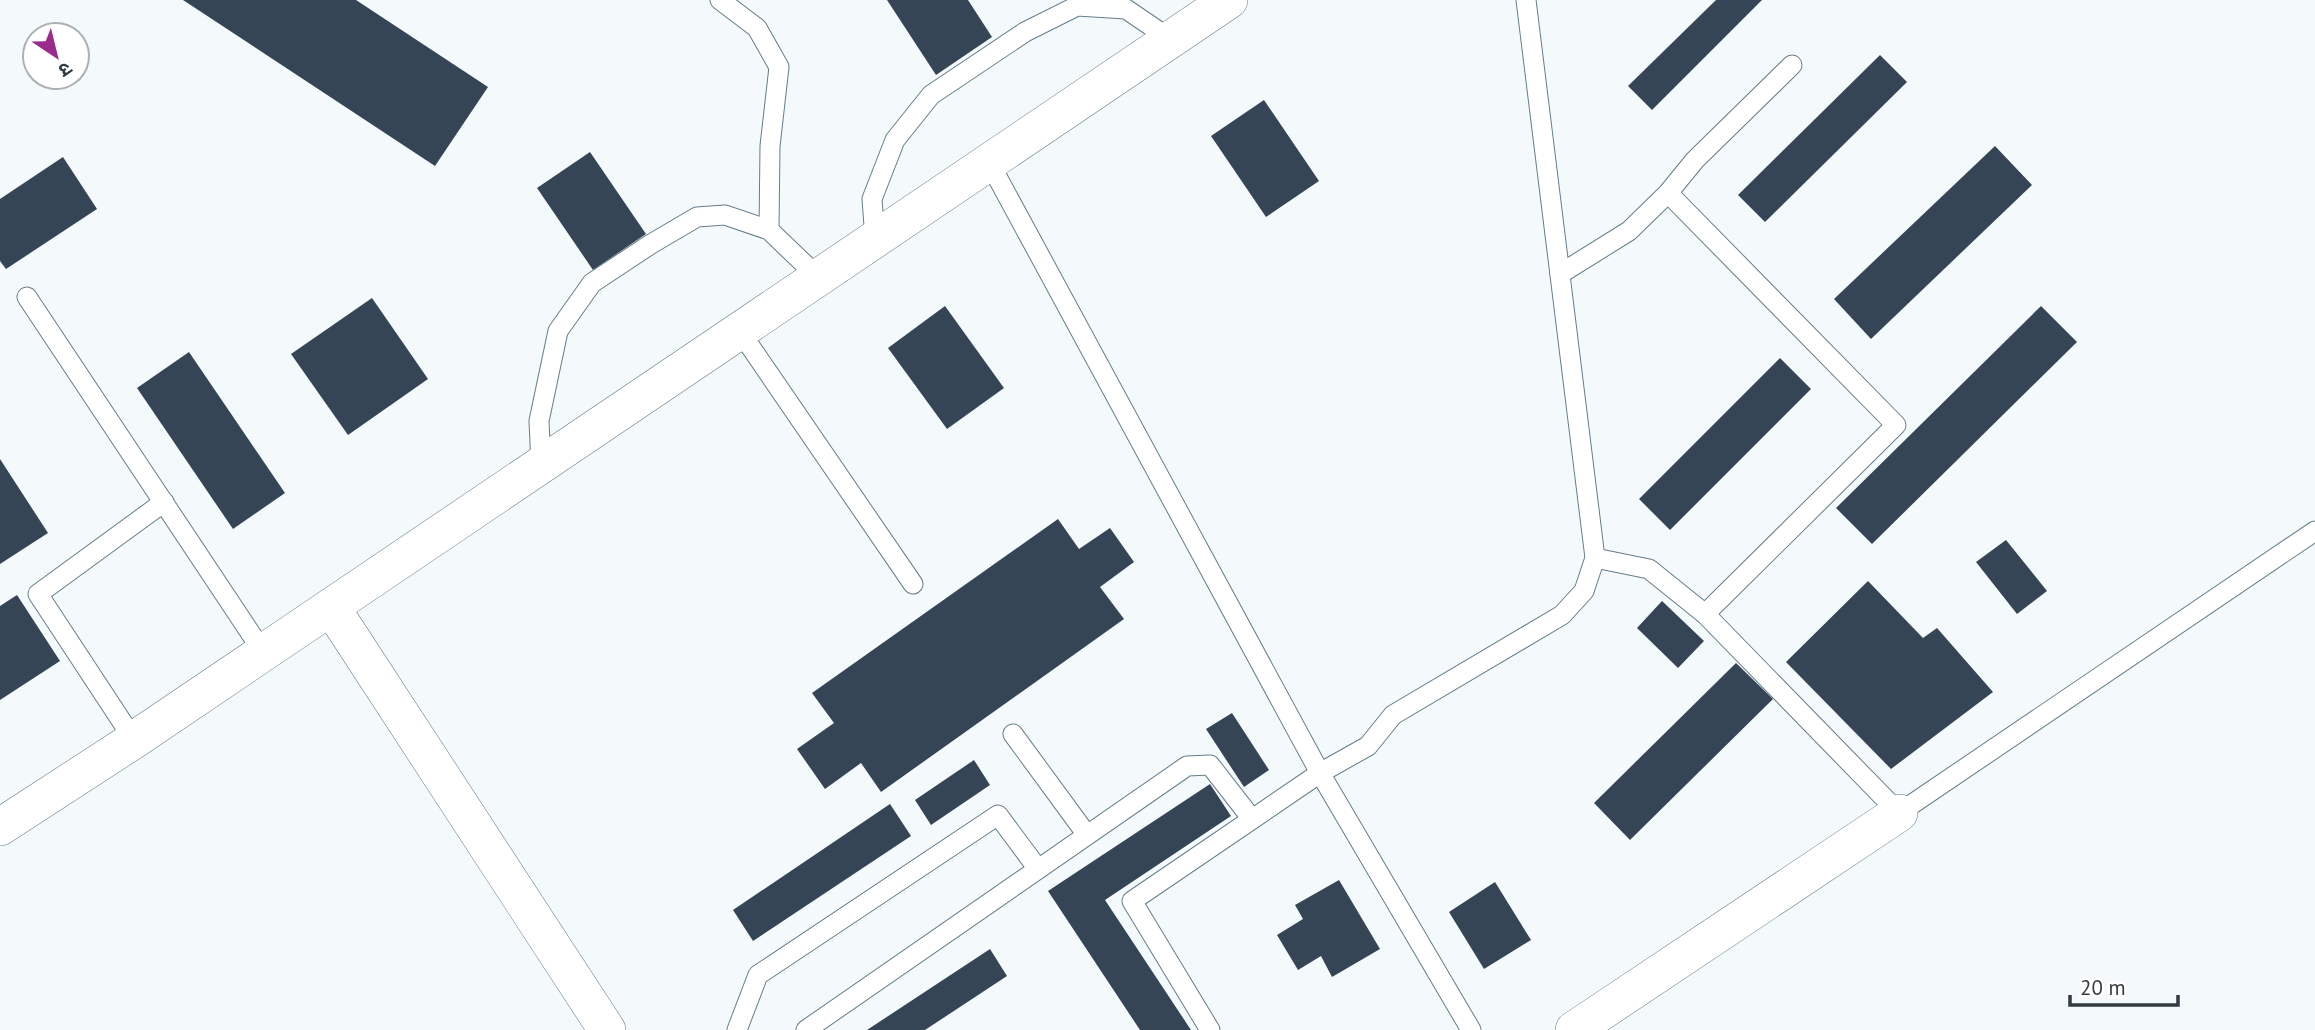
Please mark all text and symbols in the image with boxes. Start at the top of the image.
north arrow [21,21,91,91]
text: उ [54,57,77,83]
scale bar [2070,964,2178,1008]
text: 20 m [2080,974,2126,1001]

